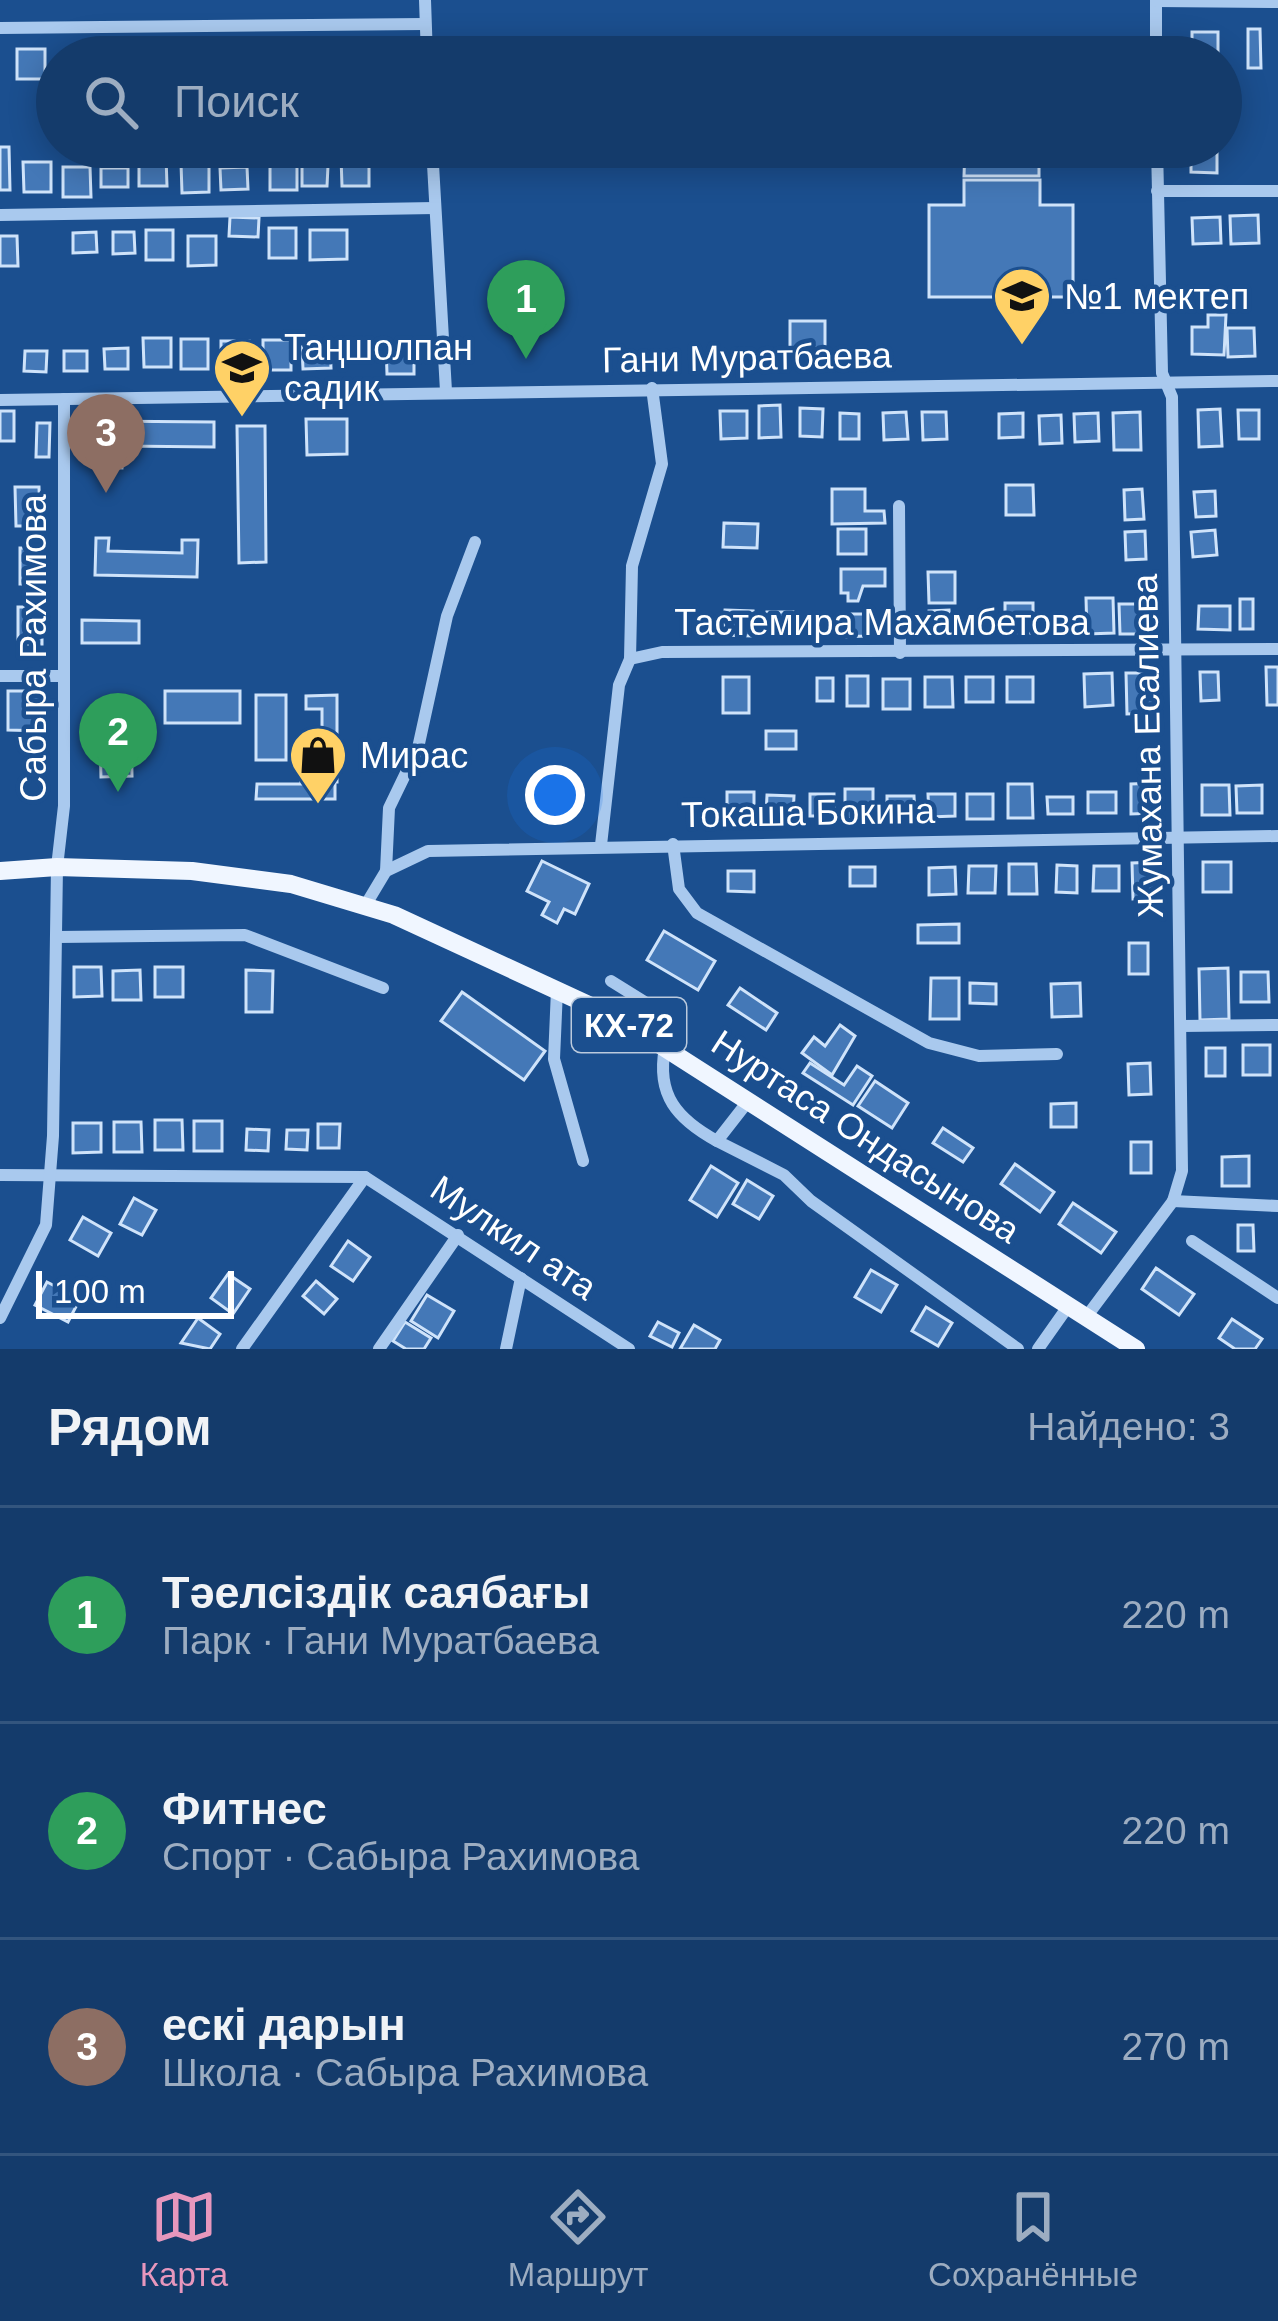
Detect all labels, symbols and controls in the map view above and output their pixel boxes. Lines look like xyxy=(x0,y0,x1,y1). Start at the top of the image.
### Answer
search box xyxy=(36,36,1242,168)
icon: search xyxy=(78,69,144,135)
text: Поиск xyxy=(174,76,299,127)
pin: 1 xyxy=(487,260,565,359)
school or university icon: №1 мектеп xyxy=(991,265,1053,347)
place label: №1 мектеп xyxy=(1064,276,1249,317)
place label: Таңшолпан садик xyxy=(284,327,473,409)
street label: Гани Муратбаева xyxy=(602,334,893,381)
school or university icon: Таңшолпан садик xyxy=(211,337,273,419)
pin: 3 xyxy=(67,394,145,493)
street label: Сабыра Рахимова xyxy=(13,493,54,802)
street label: Жумахана Есалиева xyxy=(1124,573,1171,918)
street label: Тастемира Махамбетова xyxy=(674,602,1091,643)
pin: 2 xyxy=(79,693,157,792)
shop icon: Мирас xyxy=(287,724,349,806)
place label: Мирас xyxy=(360,735,468,776)
your location xyxy=(525,765,585,825)
street label: Токаша Бокина xyxy=(681,790,936,835)
road number: КХ-72 xyxy=(572,998,686,1052)
street label: Нуртаса Ондасынова xyxy=(704,1022,1028,1252)
street label: Мулкил ата xyxy=(423,1167,605,1308)
scale bar xyxy=(36,1265,234,1318)
text: 100 m xyxy=(54,1273,146,1310)
text: Рядом xyxy=(48,1399,212,1456)
text: Найдено: 3 xyxy=(1027,1405,1230,1448)
text: Тәелсіздік саябағы xyxy=(162,1567,590,1618)
text: 1 xyxy=(76,1593,98,1636)
text: 220 m xyxy=(1122,1593,1230,1636)
text: Парк · Гани Муратбаева xyxy=(162,1619,599,1662)
text: Фитнес xyxy=(162,1783,327,1834)
text: 2 xyxy=(76,1809,98,1852)
text: 220 m xyxy=(1122,1809,1230,1852)
text: Спорт · Сабыра Рахимова xyxy=(162,1835,639,1878)
text: ескі дарын xyxy=(162,1999,406,2050)
text: 3 xyxy=(76,2025,98,2068)
text: 270 m xyxy=(1122,2025,1230,2068)
text: Школа · Сабыра Рахимова xyxy=(162,2051,648,2094)
tab: Карта xyxy=(140,2184,228,2294)
tab: Маршрут xyxy=(508,2184,648,2294)
tab: Сохранённые xyxy=(928,2184,1138,2294)

